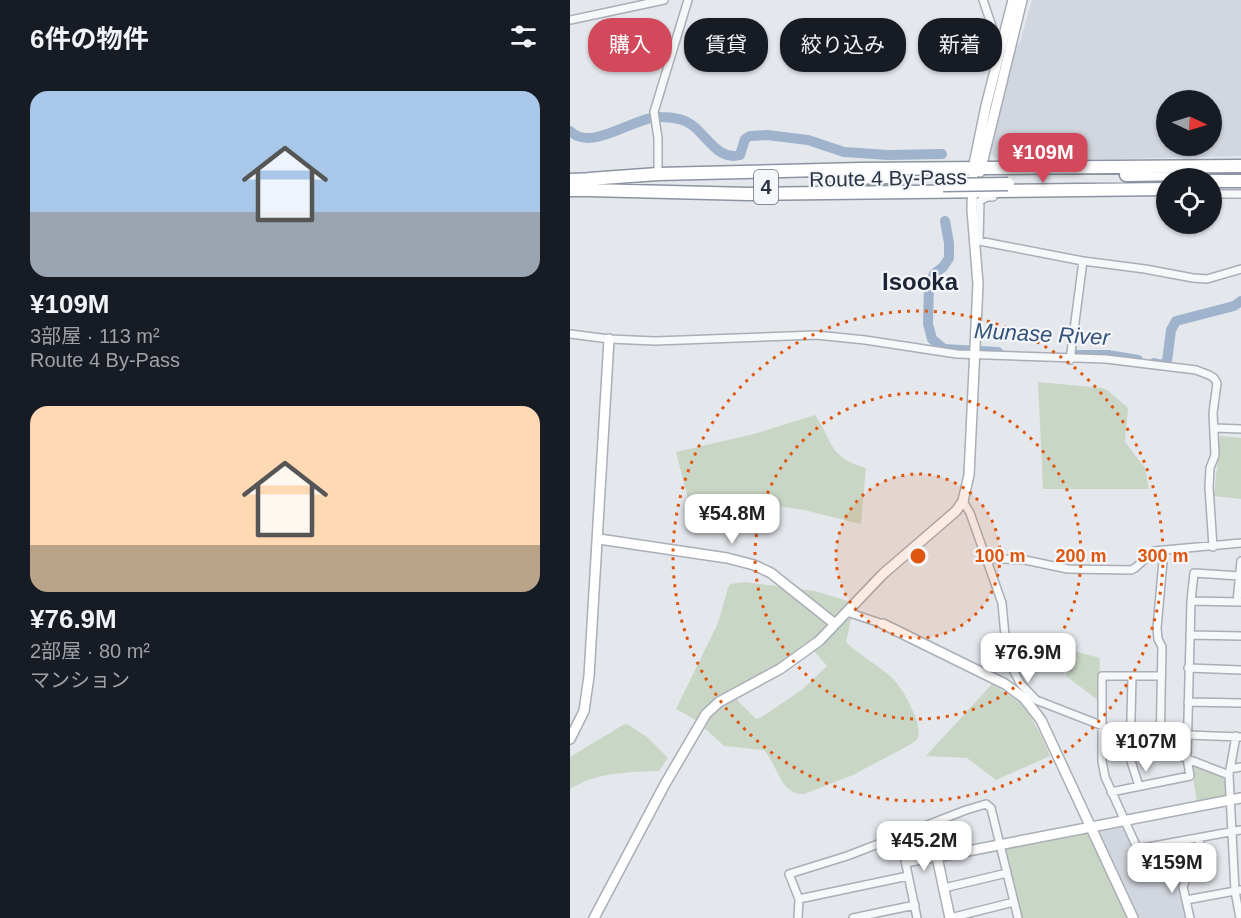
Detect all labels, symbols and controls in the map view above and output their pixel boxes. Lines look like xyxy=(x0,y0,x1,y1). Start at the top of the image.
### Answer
chip: 購入 xyxy=(588,18,672,72)
chip: 賃貸 xyxy=(684,18,768,72)
chip: 絞り込み xyxy=(780,18,906,72)
chip: 新着 xyxy=(918,18,1002,72)
icon: filters xyxy=(507,20,540,53)
text: 6件の物件 xyxy=(30,24,148,54)
north arrow xyxy=(1156,90,1222,156)
map controls xyxy=(1156,90,1222,234)
icon: home xyxy=(231,130,339,238)
pin: ¥109M xyxy=(1001,133,1085,184)
text: ¥109M xyxy=(1012,141,1074,163)
street label: Route 4 By-Pass xyxy=(809,165,967,191)
button: locate xyxy=(1156,168,1222,234)
road number: 4 xyxy=(754,170,778,204)
district label: Isooka xyxy=(882,268,959,295)
text: ¥109M xyxy=(30,289,110,319)
water label: Munase River xyxy=(974,318,1112,350)
text: 3部屋 · 113 m² xyxy=(30,325,160,347)
text: Route 4 By-Pass xyxy=(30,349,180,371)
icon: home xyxy=(231,445,339,553)
pin: ¥54.8M xyxy=(683,494,781,545)
text: ¥54.8M xyxy=(699,502,765,524)
centre of rings xyxy=(908,546,928,566)
text: 100 m xyxy=(974,546,1026,566)
text: 200 m xyxy=(1055,546,1107,566)
text: 300 m xyxy=(1137,546,1189,566)
text: ¥76.9M xyxy=(30,604,117,634)
pin: ¥76.9M xyxy=(979,633,1077,684)
text: 2部屋 · 80 m² xyxy=(30,640,150,662)
text: ¥76.9M xyxy=(995,641,1061,663)
text: マンション xyxy=(30,669,130,691)
pin: ¥107M xyxy=(1104,722,1188,773)
text: ¥107M xyxy=(1115,730,1177,752)
pin: ¥45.2M xyxy=(875,821,973,872)
text: ¥45.2M xyxy=(891,829,957,851)
pin: ¥159M xyxy=(1130,843,1214,894)
text: ¥159M xyxy=(1141,851,1203,873)

